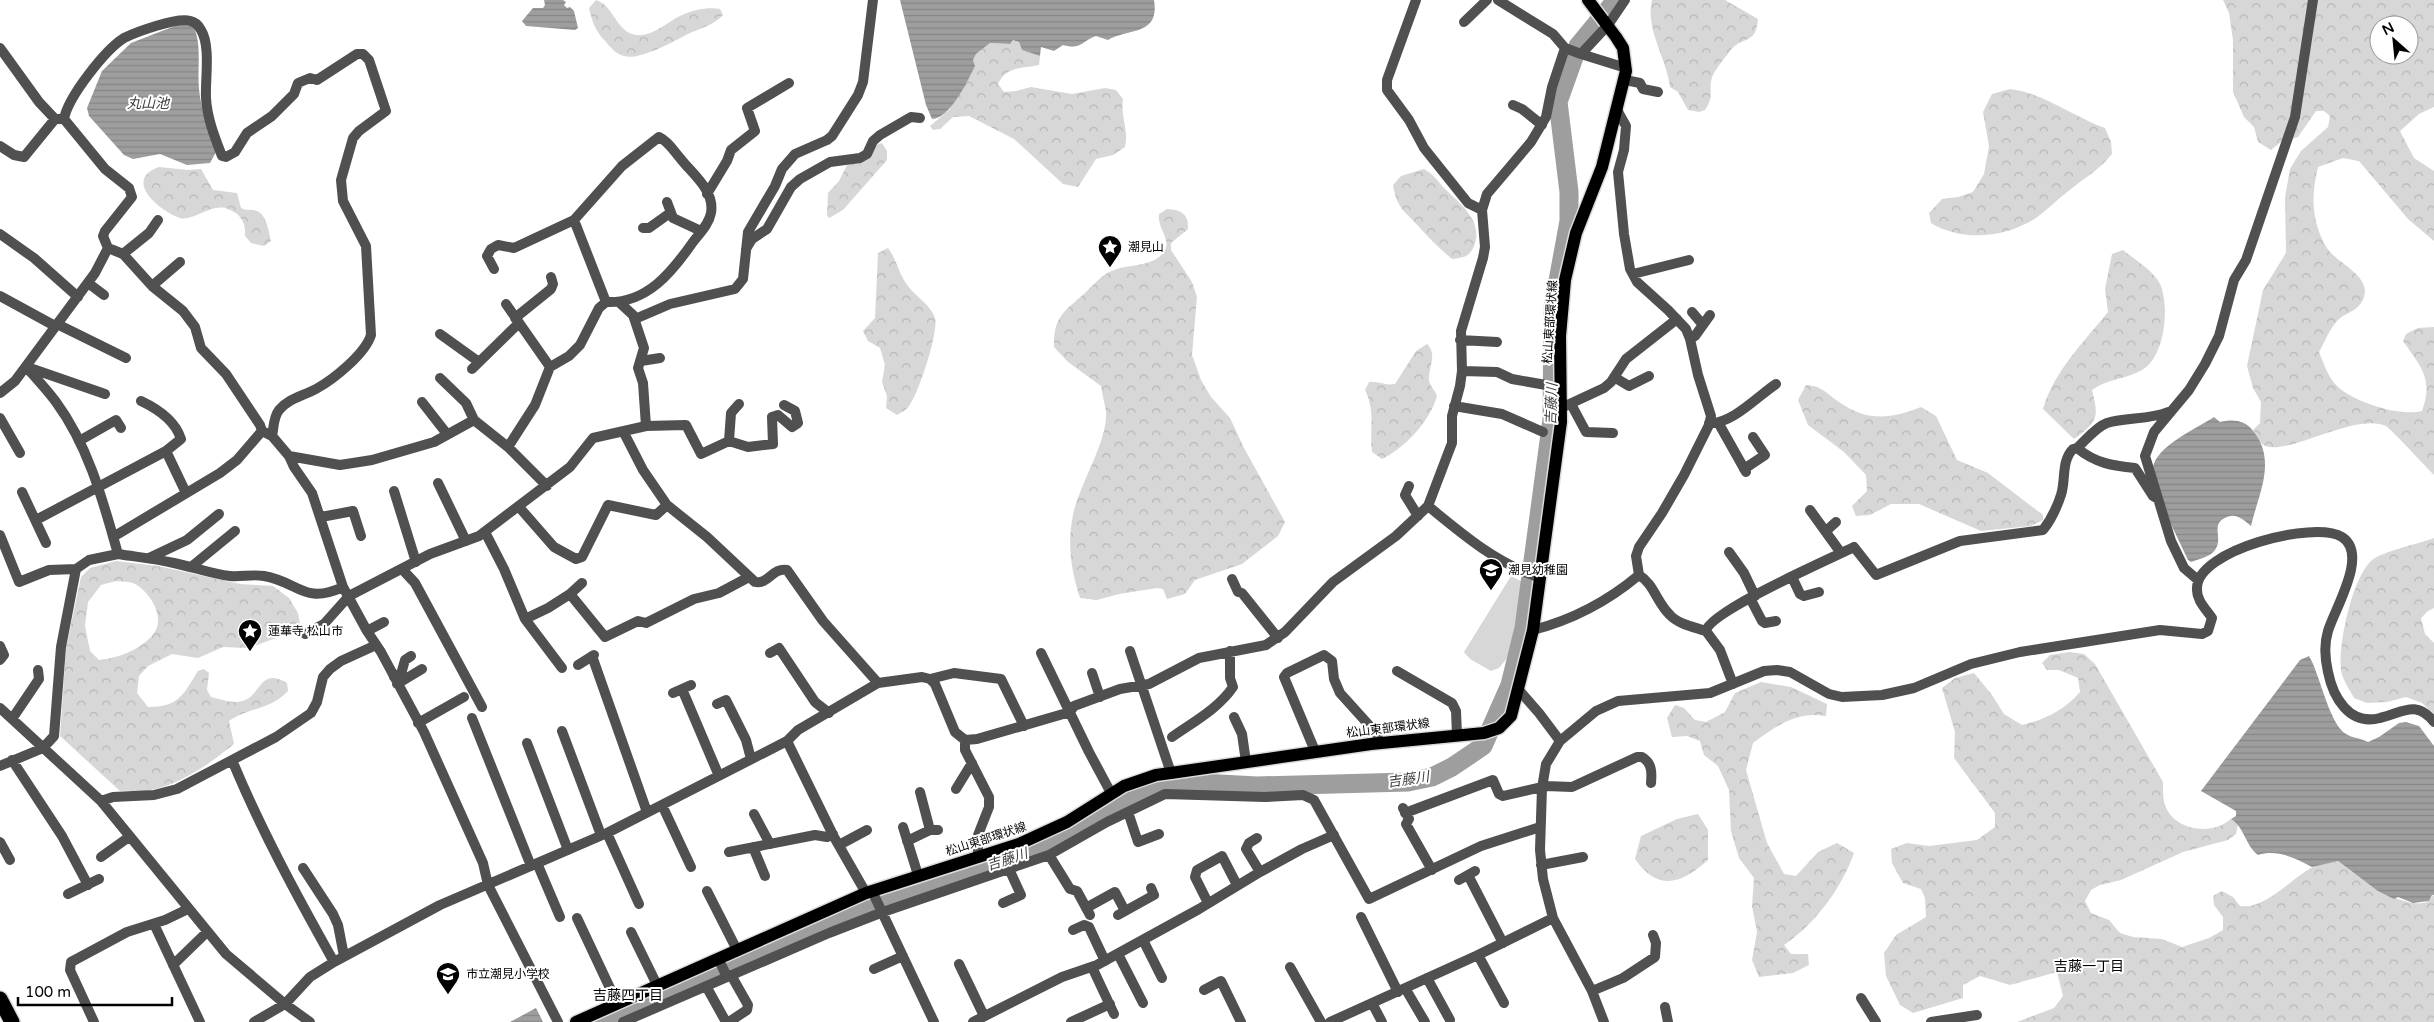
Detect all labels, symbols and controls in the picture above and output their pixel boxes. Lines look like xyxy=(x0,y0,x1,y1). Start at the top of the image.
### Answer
north arrow xyxy=(2369,15,2419,65)
text: N xyxy=(2379,19,2397,39)
water label: 丸山池 xyxy=(127,95,171,112)
place icon: 潮見山 xyxy=(1097,234,1123,268)
place label: 潮見山 xyxy=(1128,240,1164,254)
street label: 松山東部環状線 xyxy=(1540,280,1560,364)
water label: 吉藤川 xyxy=(1542,381,1561,425)
school or university icon: 潮見幼稚園 xyxy=(1478,557,1504,591)
place label: 潮見幼稚園 xyxy=(1508,563,1568,577)
place icon: 蓮華寺 松山市 xyxy=(237,618,263,652)
place label: 蓮華寺 松山市 xyxy=(268,624,343,638)
street label: 松山東部環状線 xyxy=(1345,716,1431,740)
water label: 吉藤川 xyxy=(1386,768,1432,791)
street label: 松山東部環状線 xyxy=(944,819,1028,859)
water label: 吉藤川 xyxy=(985,844,1032,874)
district label: 吉藤一丁目 xyxy=(2054,958,2124,975)
school or university icon: 市立潮見小学校 xyxy=(435,961,461,995)
place label: 市立潮見小学校 xyxy=(466,967,550,981)
scale bar xyxy=(18,974,171,1006)
text: 100 m xyxy=(25,983,71,1001)
district label: 吉藤四丁目 xyxy=(593,987,663,1004)

